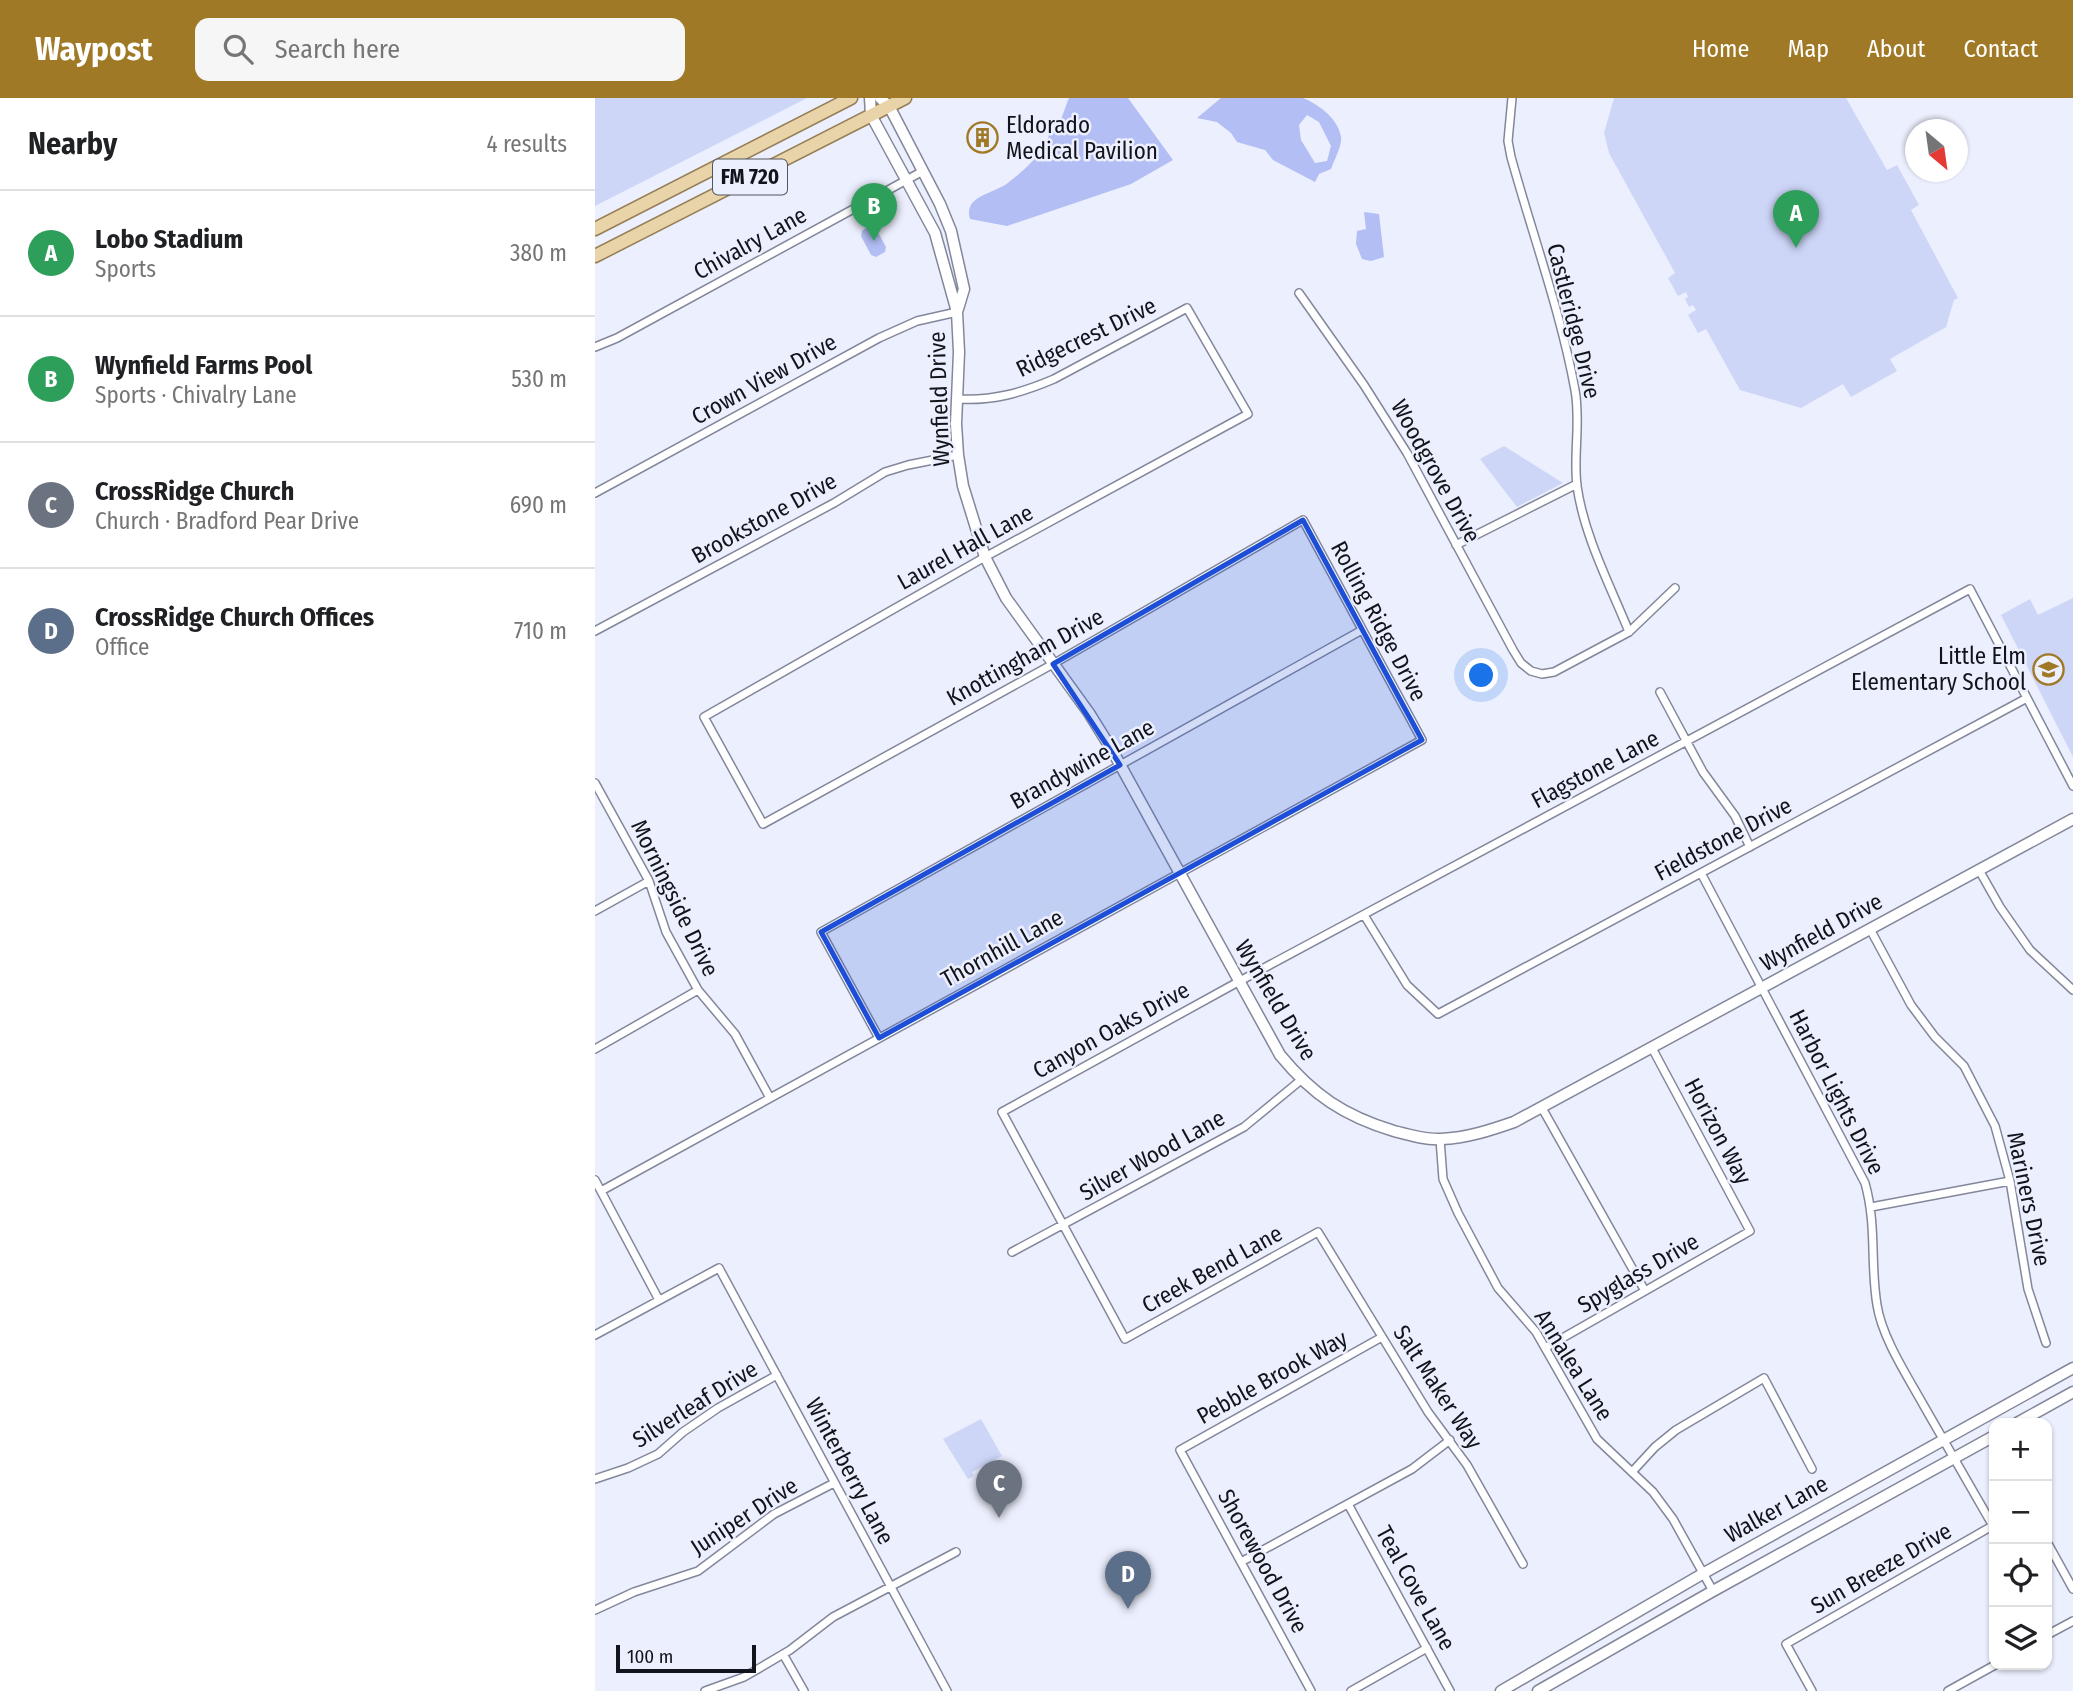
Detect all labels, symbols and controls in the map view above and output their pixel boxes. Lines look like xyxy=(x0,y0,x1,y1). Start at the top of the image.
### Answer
search box xyxy=(195,18,685,81)
text: Waypost xyxy=(35,29,153,69)
icon: search xyxy=(219,30,257,68)
text: Search here xyxy=(275,34,400,65)
text: Home xyxy=(1692,35,1749,63)
text: Map xyxy=(1787,35,1829,63)
text: About xyxy=(1867,35,1925,63)
text: Contact xyxy=(1963,35,2038,63)
place label: Eldorado Medical Pavilion xyxy=(1006,111,1158,165)
north arrow xyxy=(1905,119,1968,182)
building icon: Eldorado Medical Pavilion xyxy=(966,121,1000,155)
text: Nearby xyxy=(28,126,117,162)
text: 4 results xyxy=(486,130,567,158)
road number: FM 720 xyxy=(713,160,787,194)
pin: B xyxy=(851,183,897,241)
pin: A xyxy=(1773,190,1819,248)
street label: Chivalry Lane xyxy=(689,200,811,286)
text: Lobo Stadium xyxy=(95,224,243,255)
text: A xyxy=(45,239,57,267)
text: 380 m xyxy=(510,239,567,267)
street label: Castleridge Drive xyxy=(1541,240,1607,402)
text: Sports xyxy=(95,255,156,283)
street label: Ridgecrest Drive xyxy=(1011,291,1161,383)
street label: Crown View Drive xyxy=(687,328,841,430)
street label: Wynfield Drive xyxy=(923,331,955,467)
text: Wynfield Farms Pool xyxy=(95,350,312,381)
text: B xyxy=(45,365,57,393)
text: 530 m xyxy=(511,365,567,393)
text: Sports · Chivalry Lane xyxy=(95,381,297,409)
street label: Woodgrove Drive xyxy=(1385,395,1487,547)
street label: Brookstone Drive xyxy=(687,467,841,569)
text: CrossRidge Church xyxy=(95,476,294,507)
text: C xyxy=(45,491,57,519)
text: 690 m xyxy=(510,491,567,519)
street label: Laurel Hall Lane xyxy=(892,498,1038,596)
text: Church · Bradford Pear Drive xyxy=(95,507,359,535)
street label: Rolling Ridge Drive xyxy=(1325,536,1433,706)
text: CrossRidge Church Offices xyxy=(95,602,374,633)
street label: Knottingham Drive xyxy=(942,602,1108,712)
text: D xyxy=(44,617,58,645)
text: 710 m xyxy=(514,617,567,645)
text: Office xyxy=(95,633,149,661)
place label: Little Elm Elementary School xyxy=(1851,642,2026,696)
school or university icon: Little Elm Elementary School xyxy=(2032,652,2066,686)
your location xyxy=(1464,658,1498,692)
street label: Brandywine Lane xyxy=(1005,713,1159,815)
street label: Flagstone Lane xyxy=(1527,724,1663,814)
street label: Fieldstone Drive xyxy=(1650,791,1796,887)
street label: Morningside Drive xyxy=(625,815,725,981)
street label: Wynfield Drive xyxy=(1755,887,1887,977)
street label: Thornhill Lane xyxy=(936,903,1068,993)
street label: Wynfield Drive xyxy=(1229,935,1323,1065)
street label: Canyon Oaks Drive xyxy=(1028,975,1194,1085)
street label: Harbor Lights Drive xyxy=(1783,1005,1891,1179)
street label: Horizon Way xyxy=(1678,1073,1758,1189)
street label: Silver Wood Lane xyxy=(1074,1104,1230,1206)
street label: Mariners Drive xyxy=(2001,1129,2057,1269)
street label: Creek Bend Lane xyxy=(1137,1219,1287,1319)
street label: Spyglass Drive xyxy=(1572,1227,1704,1319)
street label: Annalea Lane xyxy=(1529,1304,1619,1426)
street label: Salt Maker Way xyxy=(1388,1320,1489,1455)
street label: Pebble Brook Way xyxy=(1192,1324,1353,1430)
street label: Silverleaf Drive xyxy=(627,1354,763,1454)
street label: Winterberry Lane xyxy=(800,1393,900,1549)
map controls xyxy=(1989,1418,2052,1670)
button: + xyxy=(1989,1418,2052,1481)
pin: C xyxy=(976,1460,1022,1518)
street label: Walker Lane xyxy=(1719,1469,1833,1549)
street label: Juniper Drive xyxy=(685,1471,803,1561)
button: − xyxy=(1989,1481,2052,1544)
street label: Shorewood Drive xyxy=(1212,1484,1314,1638)
street label: Sun Breeze Drive xyxy=(1806,1516,1956,1620)
street label: Teal Cove Lane xyxy=(1370,1521,1462,1655)
button: locate xyxy=(1989,1544,2052,1607)
pin: D xyxy=(1105,1551,1151,1609)
button: layers xyxy=(1989,1607,2052,1670)
scale bar xyxy=(616,1642,756,1674)
text: 100 m xyxy=(627,1645,673,1668)

